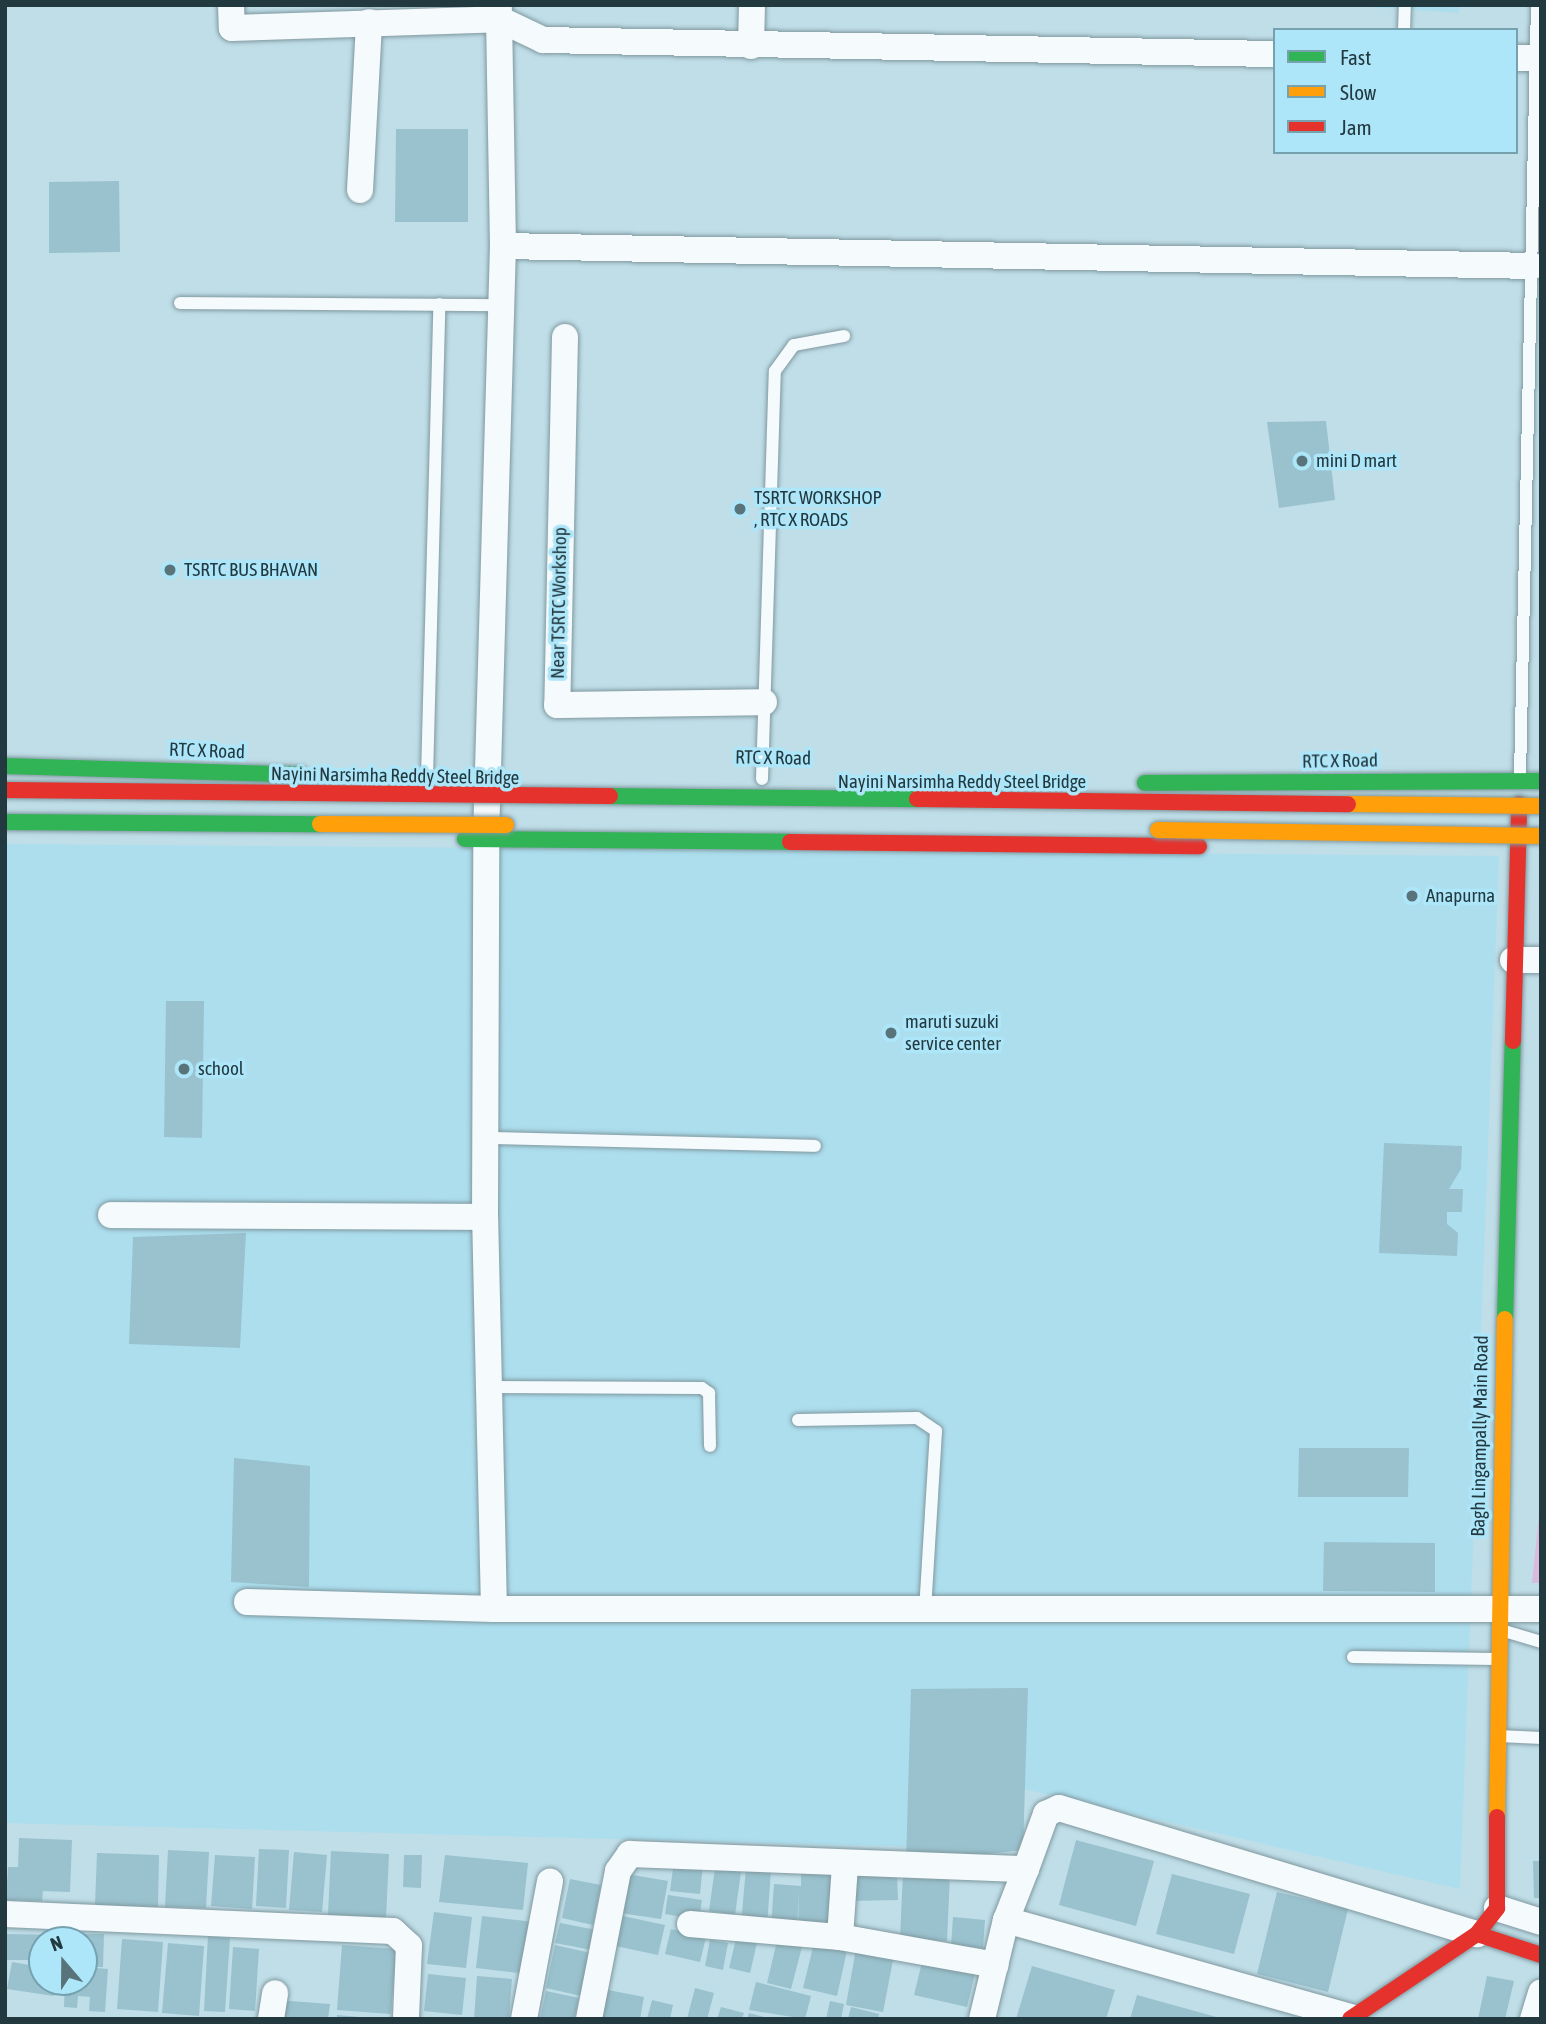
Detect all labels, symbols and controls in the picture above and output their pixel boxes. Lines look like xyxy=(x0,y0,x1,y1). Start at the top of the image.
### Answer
legend xyxy=(1273,28,1518,154)
text: Fast xyxy=(1340,45,1371,69)
text: Slow xyxy=(1340,80,1376,104)
text: Jam xyxy=(1340,115,1372,139)
place label: mini D mart xyxy=(1316,450,1397,472)
marker: mini D mart xyxy=(1294,453,1310,469)
place label: TSRTC WORKSHOP , RTC X ROADS xyxy=(754,487,882,531)
marker: TSRTC WORKSHOP , RTC X ROADS xyxy=(732,501,748,517)
street label: Near TSRTC Workshop xyxy=(546,527,572,679)
place label: TSRTC BUS BHAVAN xyxy=(184,559,318,581)
marker: TSRTC BUS BHAVAN xyxy=(162,562,178,578)
street label: RTC X Road xyxy=(169,738,245,764)
street label: RTC X Road xyxy=(735,746,811,770)
street label: RTC X Road xyxy=(1302,749,1378,773)
street label: Nayini Narsimha Reddy Steel Bridge xyxy=(271,762,519,790)
street label: Nayini Narsimha Reddy Steel Bridge xyxy=(838,771,1086,793)
place label: Anapurna xyxy=(1426,885,1495,907)
marker: Anapurna xyxy=(1404,888,1420,904)
place label: maruti suzuki service center xyxy=(905,1011,1001,1055)
marker: maruti suzuki service center xyxy=(883,1025,899,1041)
place label: school xyxy=(198,1058,244,1080)
marker: school xyxy=(176,1061,192,1077)
street label: Bagh Lingampally Main Road xyxy=(1467,1335,1493,1537)
north arrow xyxy=(28,1926,98,1996)
text: N xyxy=(47,1931,66,1955)

